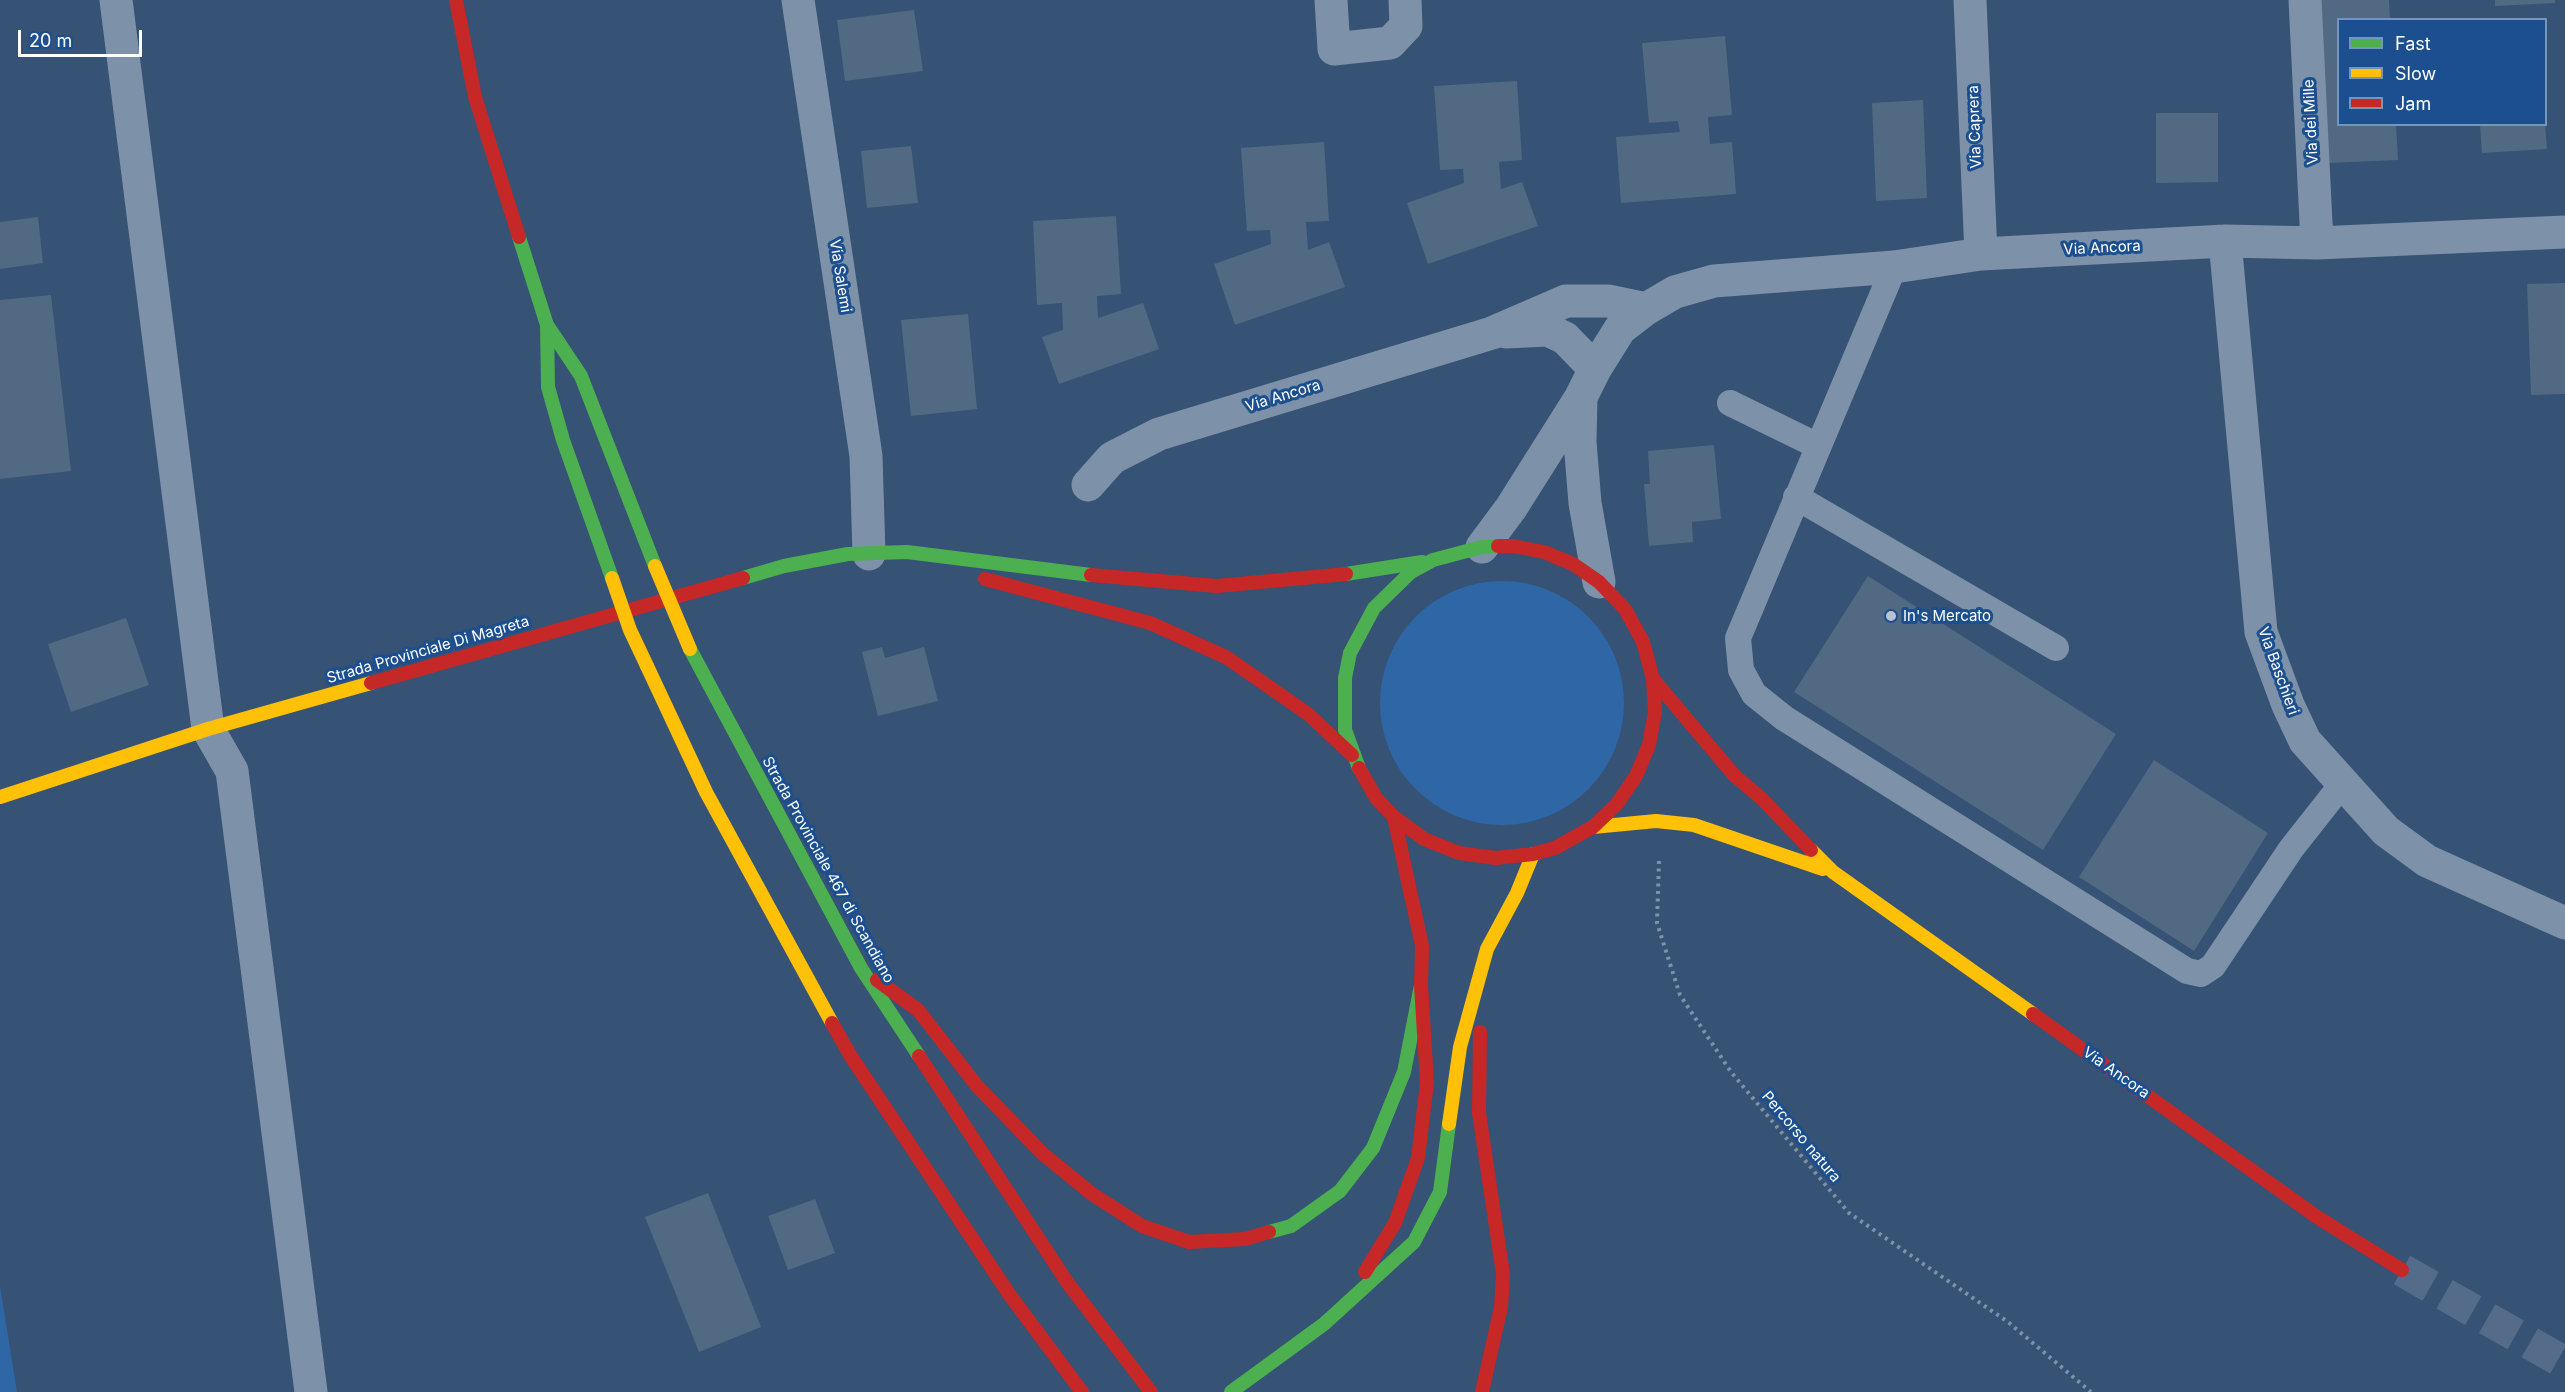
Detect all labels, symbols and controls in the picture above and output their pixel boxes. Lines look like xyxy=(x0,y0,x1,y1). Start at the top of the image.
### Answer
scale bar xyxy=(21,18,146,56)
legend xyxy=(2337,18,2547,126)
text: 20 m xyxy=(29,30,72,51)
text: Fast xyxy=(2395,33,2431,54)
text: Slow xyxy=(2395,63,2436,84)
street label: Via dei Mille xyxy=(2300,79,2322,165)
street label: Via Caprera xyxy=(1965,85,1985,169)
text: Jam xyxy=(2395,93,2431,114)
street label: Via Ancora xyxy=(2063,237,2141,259)
street label: Via Salemi xyxy=(825,238,855,314)
street label: Via Ancora xyxy=(1243,376,1323,416)
place label: In's Mercato xyxy=(1903,607,1991,625)
marker: In's Mercato xyxy=(1884,609,1898,623)
street label: Strada Provinciale Di Magreta xyxy=(325,612,531,688)
street label: Via Baschieri xyxy=(2254,625,2302,717)
street label: Strada Provinciale 467 di Scandiano xyxy=(758,754,898,986)
street label: Via Ancora xyxy=(2079,1043,2153,1103)
street label: Percorso natura xyxy=(1758,1088,1844,1186)

